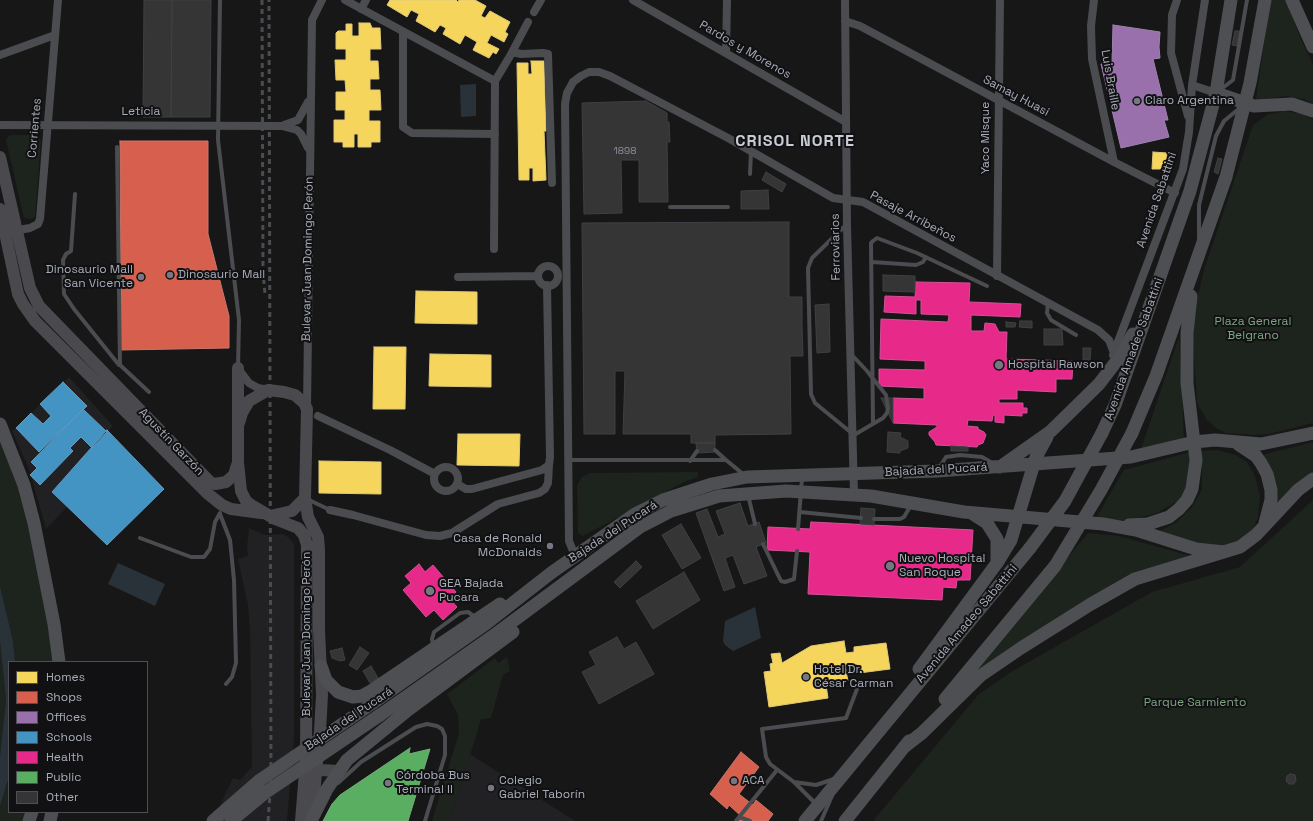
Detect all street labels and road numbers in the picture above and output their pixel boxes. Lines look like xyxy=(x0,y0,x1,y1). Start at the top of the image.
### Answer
street label: Pardos y Morenos xyxy=(697,18,793,82)
street label: Luis Braille xyxy=(1098,49,1122,111)
street label: Samay Huasi xyxy=(980,72,1052,120)
street label: Corrientes xyxy=(25,97,45,159)
street label: Yaco Misque xyxy=(979,102,993,174)
street label: Leticia xyxy=(122,105,160,119)
street label: Avenida Sabattini xyxy=(1134,150,1180,250)
street label: Bulevar Juan Domingo Perón xyxy=(299,177,317,341)
street label: Pasaje Arribeños xyxy=(867,188,959,246)
street label: Ferroviarios xyxy=(828,213,844,281)
street label: Avenida Amadeo Sabattini xyxy=(1102,276,1166,422)
street label: Agustín Garzón xyxy=(135,405,207,479)
street label: Bajada del Pucará xyxy=(884,460,988,480)
street label: Bajada del Pucará xyxy=(566,498,660,566)
street label: Bulevar Juan Domingo Perón xyxy=(300,552,314,716)
street label: Avenida Amadeo Sabattini xyxy=(913,562,1021,686)
street label: Bajada del Pucará xyxy=(302,684,396,754)

